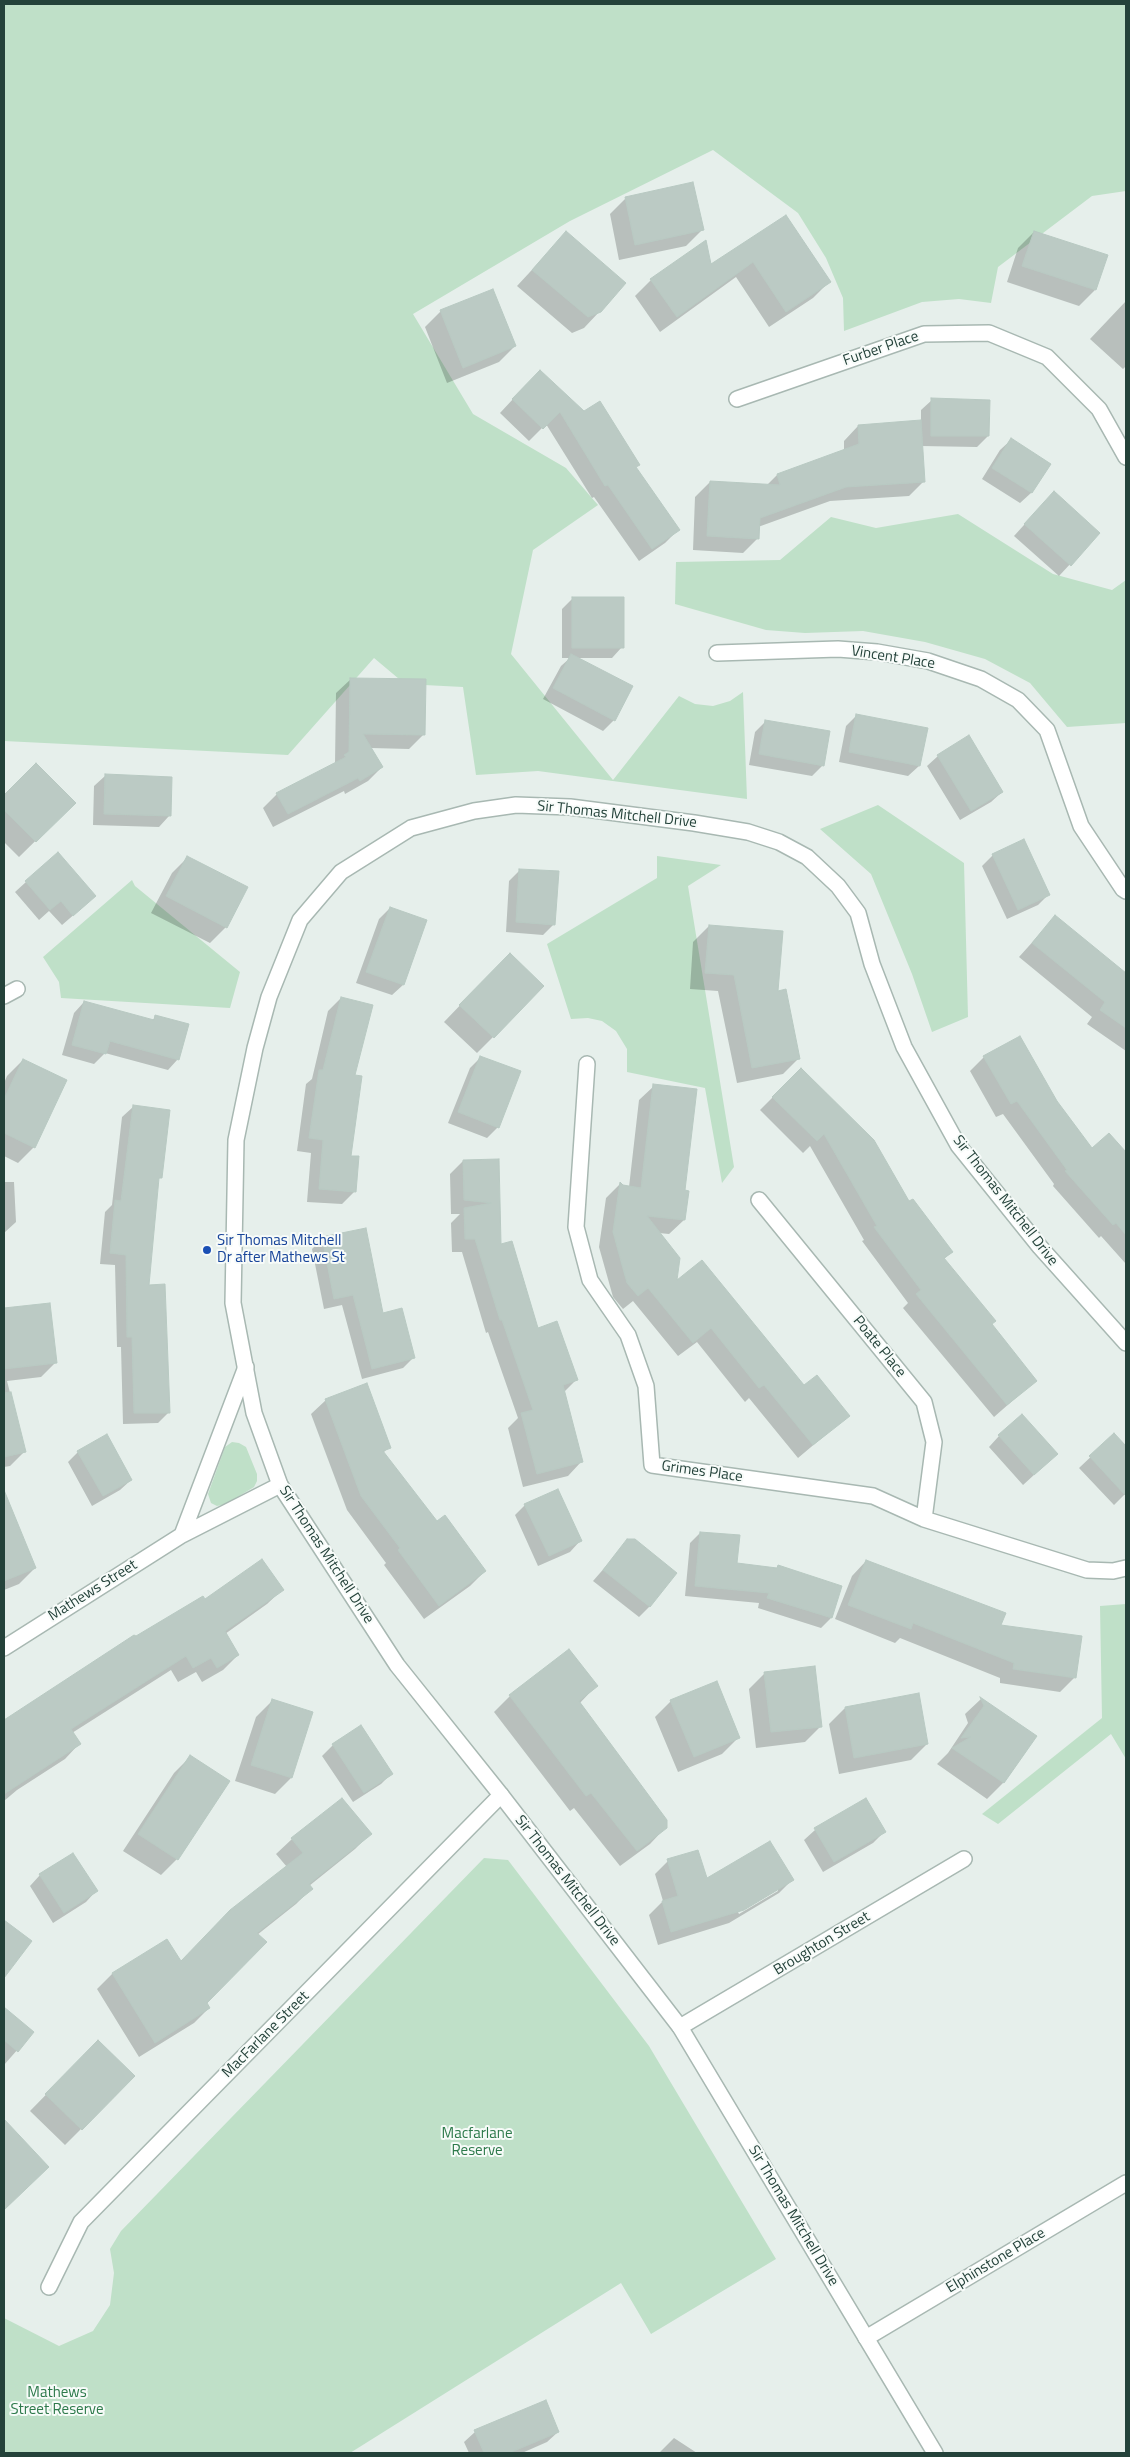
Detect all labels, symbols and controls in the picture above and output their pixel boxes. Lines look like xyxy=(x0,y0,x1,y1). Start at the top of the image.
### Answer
street label: Furber Place xyxy=(841,328,921,370)
street label: Vincent Place xyxy=(850,642,936,674)
street label: Sir Thomas Mitchell Drive xyxy=(536,798,698,832)
street label: Sir Thomas Mitchell Drive xyxy=(949,1132,1061,1270)
place label: Sir Thomas Mitchell Dr after Mathews St xyxy=(217,1232,345,1267)
marker: Sir Thomas Mitchell Dr after Mathews St xyxy=(201,1244,213,1256)
street label: Poate Place xyxy=(849,1312,909,1382)
street label: Grimes Place xyxy=(660,1457,744,1487)
street label: Sir Thomas Mitchell Drive xyxy=(275,1483,377,1627)
street label: Mathews Street xyxy=(45,1557,141,1625)
street label: Sir Thomas Mitchell Drive xyxy=(511,1812,623,1950)
street label: Broughton Street xyxy=(771,1908,873,1980)
street label: MacFarlane Street xyxy=(219,1988,313,2082)
park label: Macfarlane Reserve xyxy=(442,2125,512,2160)
street label: Sir Thomas Mitchell Drive xyxy=(744,2143,842,2289)
street label: Elphinstone Place xyxy=(943,2224,1049,2298)
park label: Mathews Street Reserve xyxy=(10,2384,104,2419)

